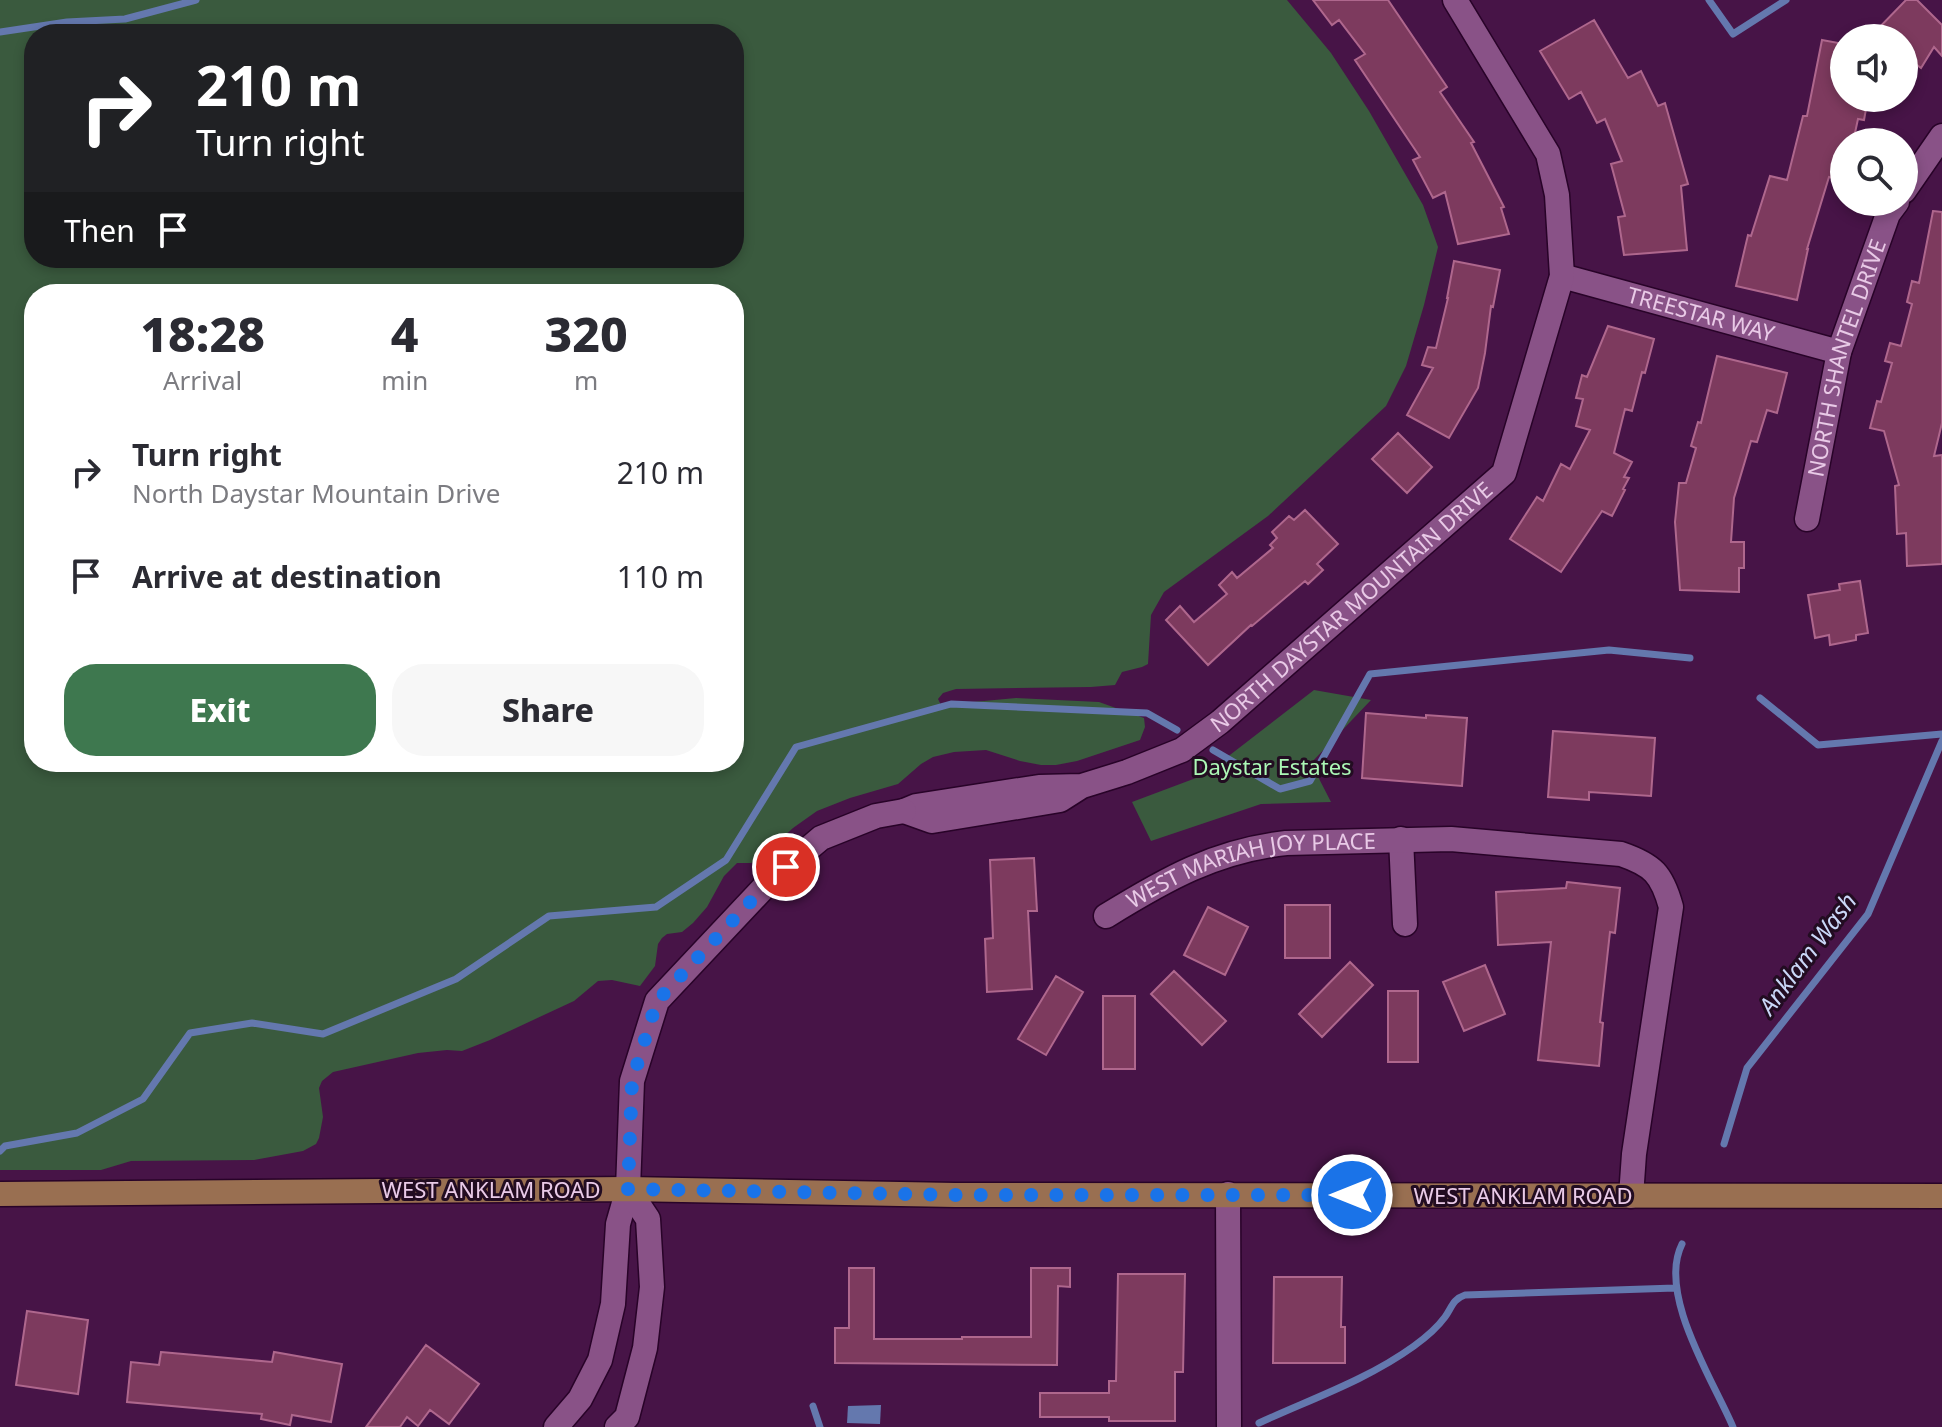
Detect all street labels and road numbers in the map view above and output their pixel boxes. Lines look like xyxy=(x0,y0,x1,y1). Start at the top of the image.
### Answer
street label: NORTH SHANTEL DRIVE xyxy=(1799,235,1892,479)
street label: TREESTAR WAY xyxy=(1624,279,1779,348)
street label: NORTH DAYSTAR MOUNTAIN DRIVE xyxy=(1203,474,1498,738)
street label: WEST MARIAH JOY PLACE xyxy=(1120,825,1376,914)
street label: WEST ANKLAM ROAD xyxy=(382,1174,600,1204)
street label: WEST ANKLAM ROAD xyxy=(1414,1180,1632,1210)

